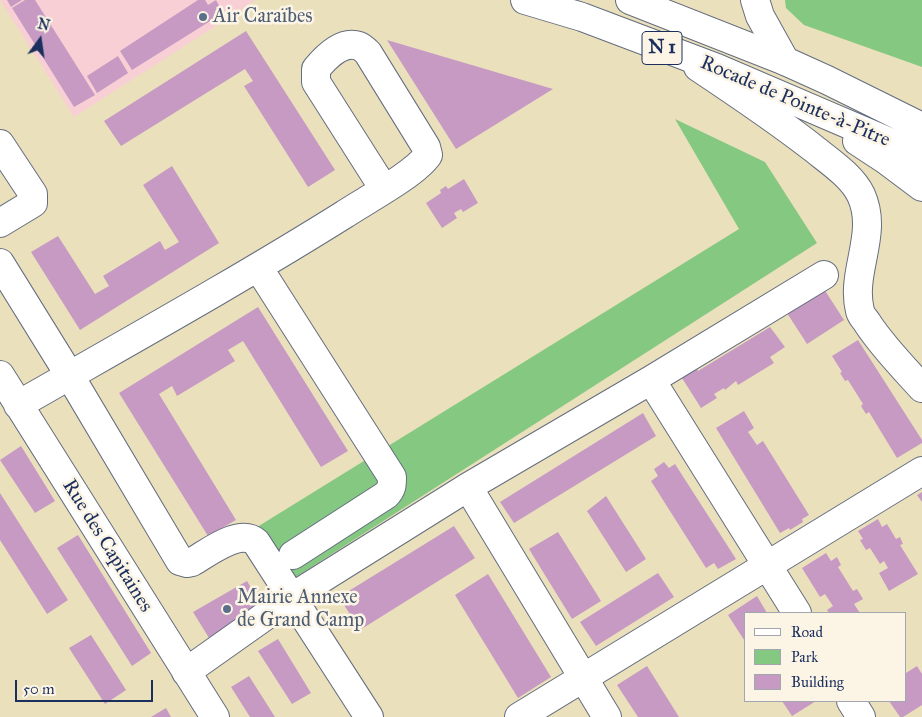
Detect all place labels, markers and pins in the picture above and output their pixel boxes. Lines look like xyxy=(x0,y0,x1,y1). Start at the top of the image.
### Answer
place label: Air Caraïbes xyxy=(213,5,313,29)
marker: Air Caraïbes xyxy=(197,11,209,23)
place label: Mairie Annexe de Grand Camp xyxy=(237,586,364,633)
marker: Mairie Annexe de Grand Camp xyxy=(221,603,233,615)

